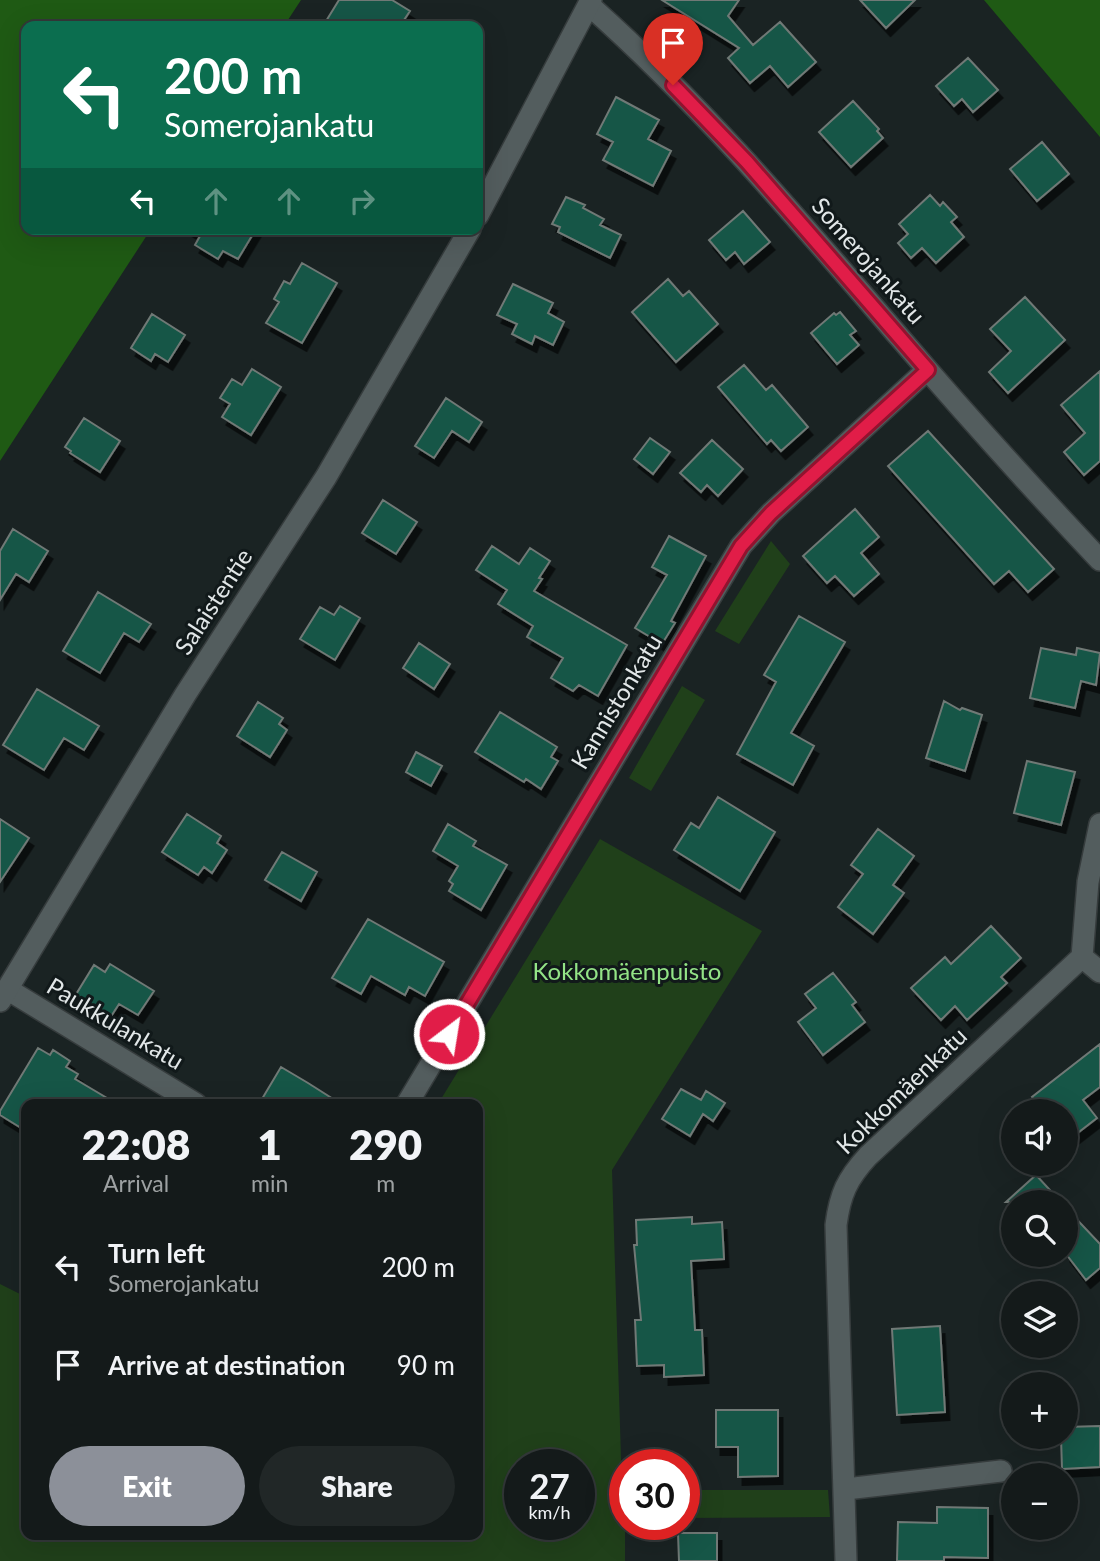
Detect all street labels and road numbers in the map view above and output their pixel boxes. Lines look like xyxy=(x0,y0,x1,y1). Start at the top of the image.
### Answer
street label: Somerojankatu xyxy=(806,191,932,329)
street label: Salaistentie xyxy=(168,543,258,660)
street label: Kannistonkatu xyxy=(564,629,667,774)
street label: Paukkulankatu xyxy=(42,971,189,1075)
street label: Kokkomäenkatu xyxy=(830,1021,972,1159)

